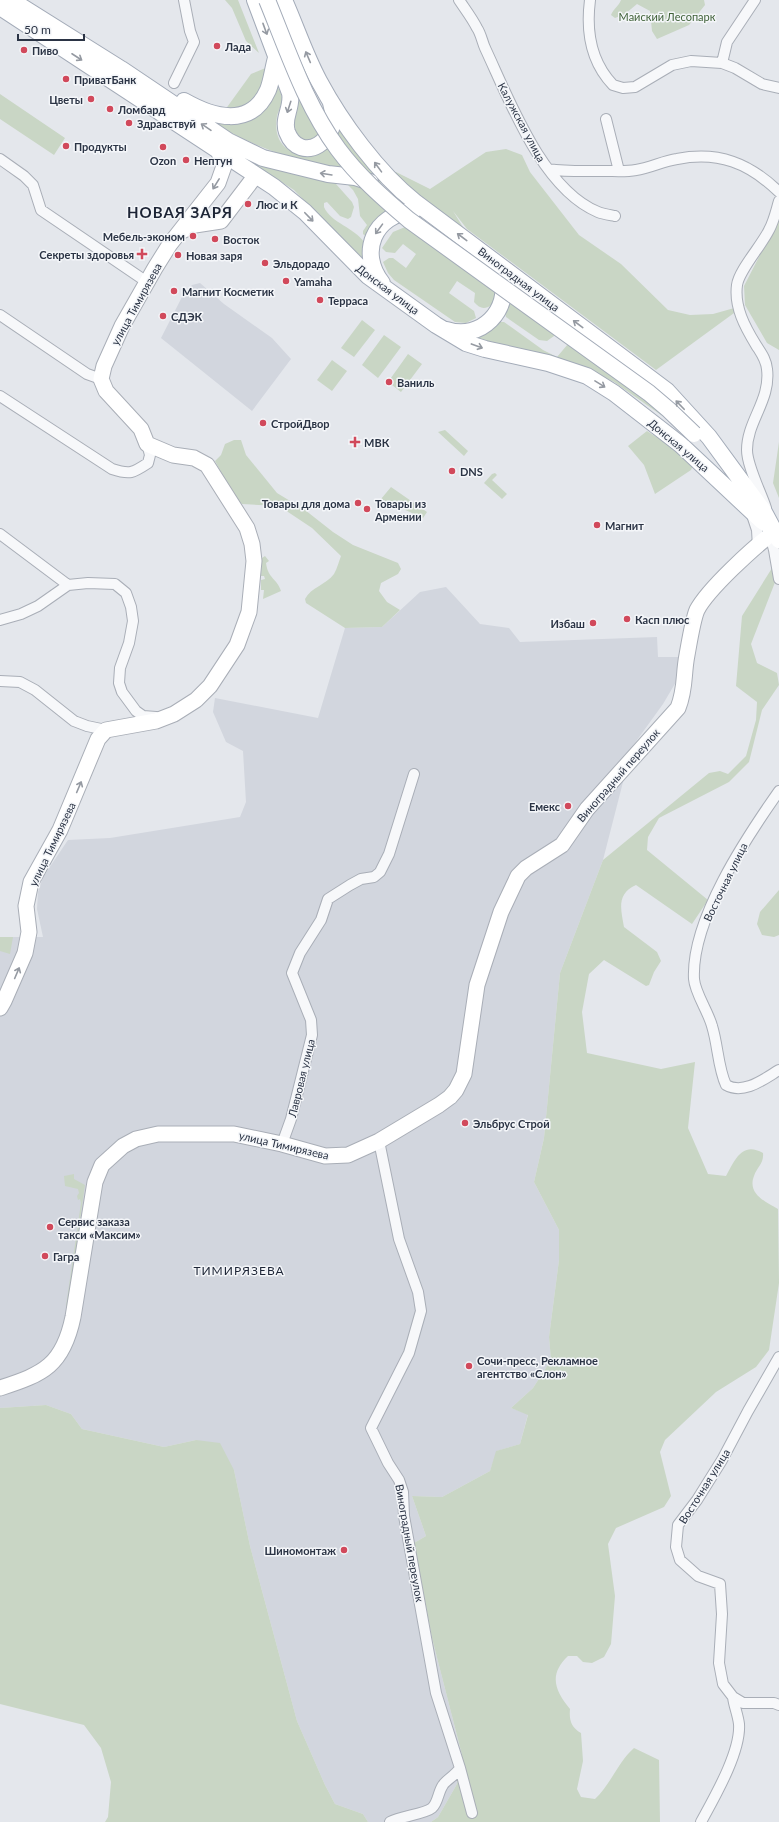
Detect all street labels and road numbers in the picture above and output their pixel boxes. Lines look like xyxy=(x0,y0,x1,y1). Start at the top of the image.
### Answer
street label: Калужская улица xyxy=(496,80,548,164)
street label: Виноградная улица xyxy=(476,244,562,314)
street label: улица Тимирязева xyxy=(108,261,164,347)
street label: Донская улица xyxy=(354,261,422,317)
street label: Донская улица xyxy=(646,416,712,474)
street label: Виноградный переулок xyxy=(574,725,662,824)
street label: улица Тимирязева xyxy=(26,800,78,888)
street label: Восточная улица xyxy=(700,841,750,923)
street label: Лавровая улица xyxy=(285,1037,317,1120)
street label: улица Тимирязева xyxy=(238,1128,330,1162)
street label: Восточная улица xyxy=(676,1446,732,1526)
street label: Виноградный переулок xyxy=(393,1483,427,1603)

